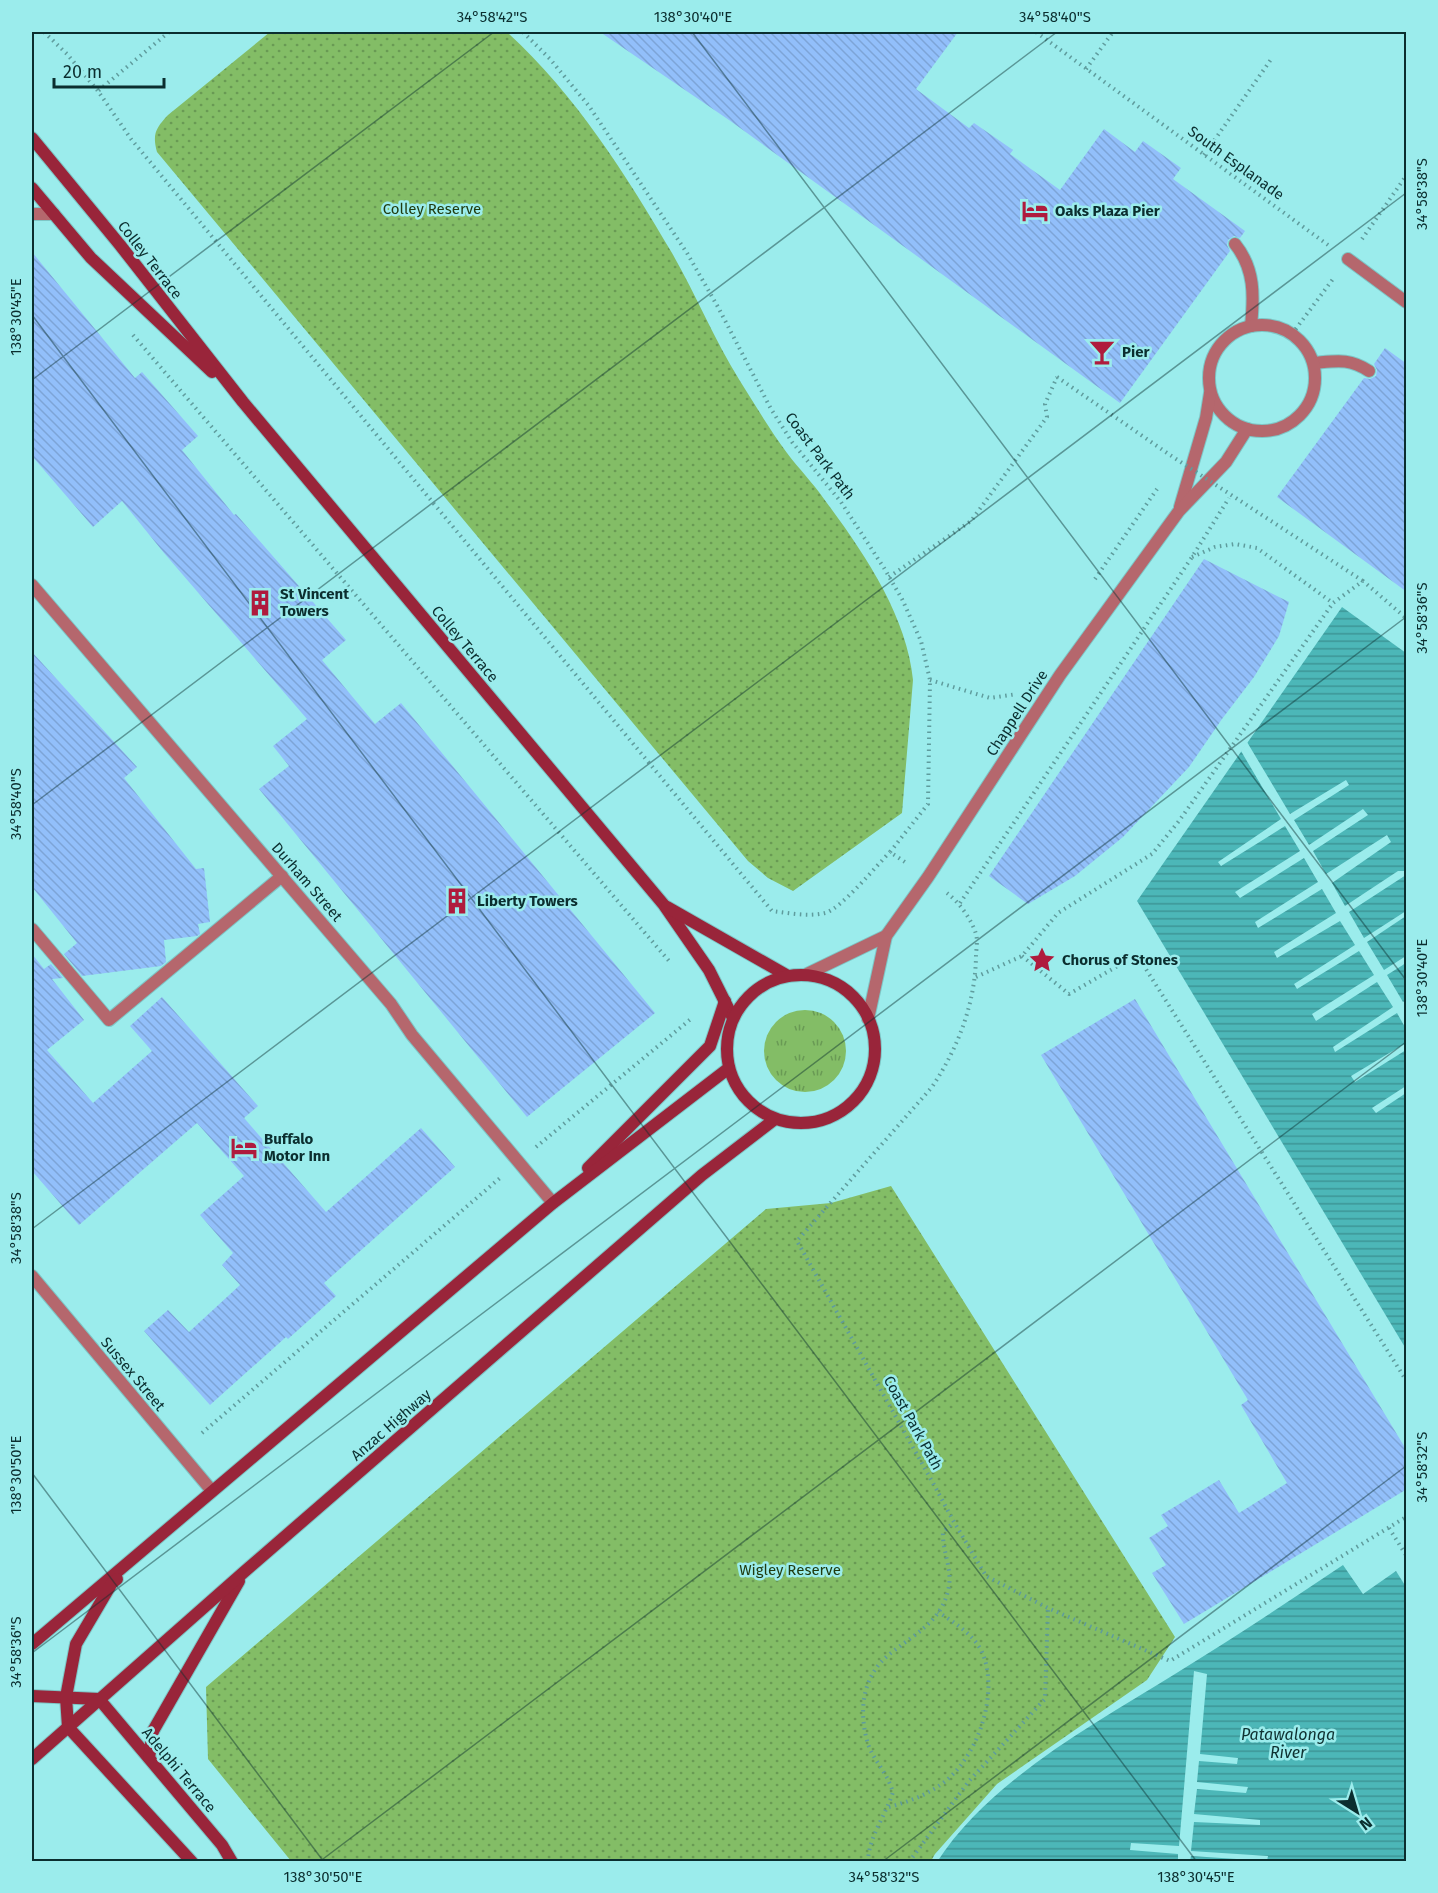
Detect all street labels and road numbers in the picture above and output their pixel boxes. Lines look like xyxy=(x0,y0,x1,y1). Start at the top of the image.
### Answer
street label: South Esplanade xyxy=(1184,122,1288,204)
street label: Colley Terrace xyxy=(114,217,186,303)
street label: Coast Park Path xyxy=(781,409,859,503)
street label: Colley Terrace xyxy=(428,602,502,686)
street label: Chappell Drive xyxy=(982,667,1052,759)
street label: Durham Street xyxy=(268,839,347,926)
street label: Sussex Street xyxy=(97,1333,169,1415)
street label: Coast Park Path xyxy=(880,1373,946,1473)
street label: Anzac Highway xyxy=(347,1385,435,1465)
street label: Adelphi Terrace xyxy=(138,1724,220,1816)

